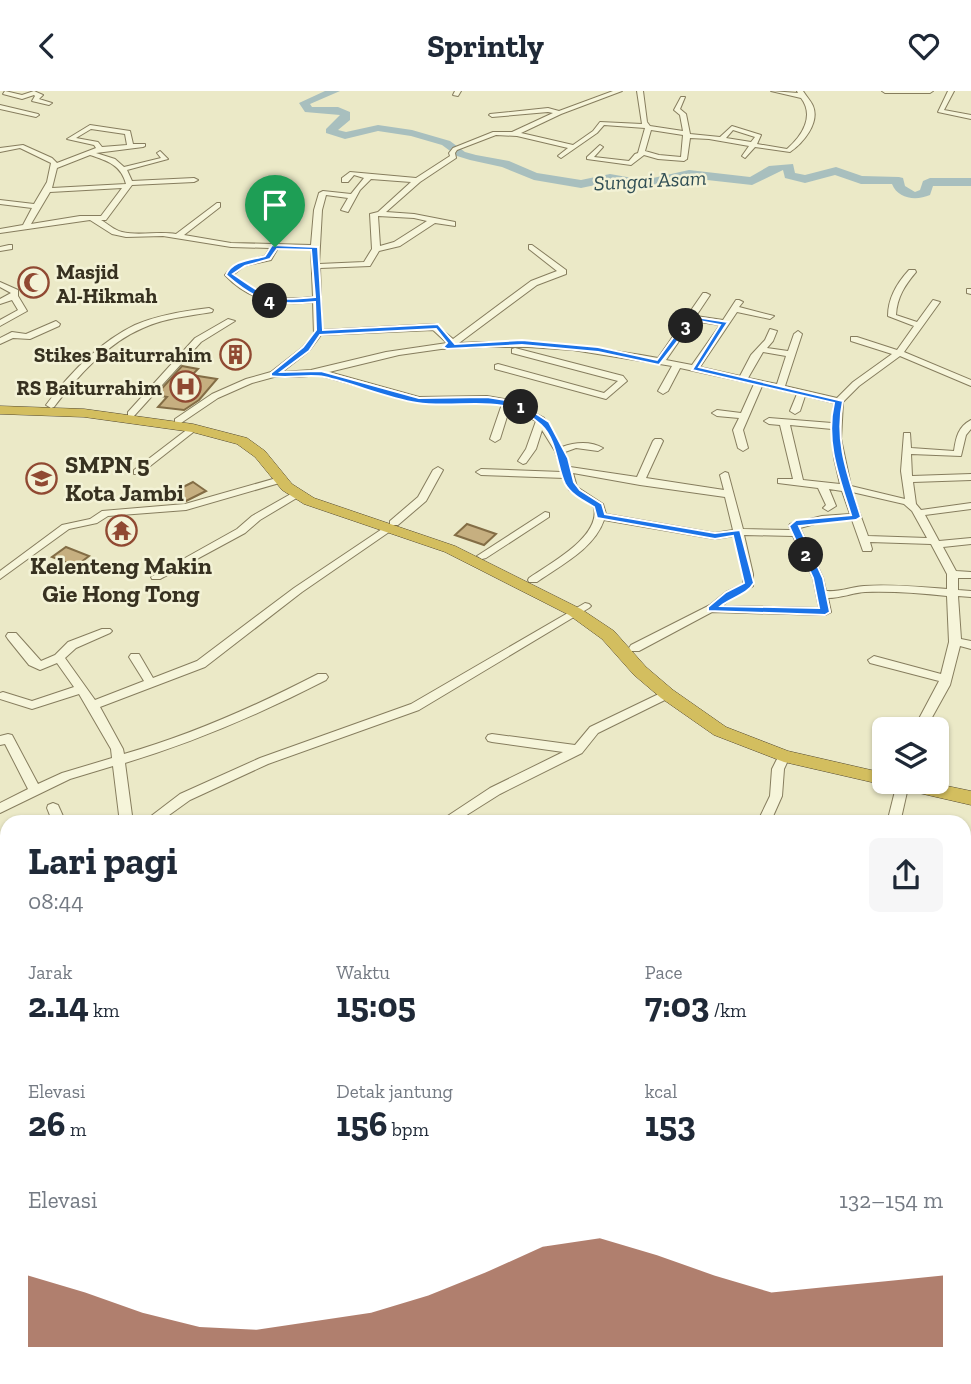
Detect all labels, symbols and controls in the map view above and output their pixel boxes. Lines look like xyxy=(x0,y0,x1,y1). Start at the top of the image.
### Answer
icon: back xyxy=(28,27,66,65)
text: Sprintly xyxy=(427,27,544,65)
icon: heart xyxy=(905,27,943,65)
water label: Sungai Asam xyxy=(593,165,707,195)
pin xyxy=(245,175,305,247)
icon: arrive xyxy=(256,186,294,224)
place label: Masjid Al-Hikmah xyxy=(56,259,157,308)
mosque icon: Masjid Al-Hikmah xyxy=(16,266,50,300)
pin: 4 xyxy=(252,283,288,319)
text: 4 xyxy=(264,289,275,312)
pin: 3 xyxy=(668,309,704,343)
text: 3 xyxy=(680,314,691,337)
building icon: Stikes Baiturrahim xyxy=(218,337,252,371)
place label: Stikes Baiturrahim xyxy=(34,342,213,367)
hospital icon: RS Baiturrahim xyxy=(168,370,202,404)
place label: RS Baiturrahim xyxy=(16,375,163,400)
pin: 1 xyxy=(504,389,538,425)
text: 1 xyxy=(517,395,524,418)
place label: SMPN 5 Kota Jambi xyxy=(65,450,184,507)
school or university icon: SMPN 5 Kota Jambi xyxy=(25,461,59,495)
temple icon: Kelenteng Makin Gie Hong Tong xyxy=(104,514,138,548)
pin: 2 xyxy=(788,538,824,573)
text: 2 xyxy=(800,543,811,566)
place label: Kelenteng Makin Gie Hong Tong xyxy=(30,551,212,608)
map controls xyxy=(872,717,949,794)
button: layers xyxy=(872,717,949,794)
text: Lari pagi xyxy=(28,838,178,884)
button: share xyxy=(869,838,943,912)
text: 08:44 xyxy=(28,887,84,915)
text: Jarak xyxy=(28,961,72,984)
text: Waktu xyxy=(336,961,390,984)
text: Pace xyxy=(645,961,682,984)
text: 2.14 xyxy=(28,984,89,1026)
text: 15:05 xyxy=(336,984,416,1026)
text: 7:03 xyxy=(645,984,709,1026)
text: km xyxy=(89,999,119,1022)
text: /km xyxy=(709,999,747,1022)
text: Elevasi xyxy=(28,1080,85,1103)
text: Detak jantung xyxy=(336,1080,453,1103)
text: kcal xyxy=(645,1080,677,1103)
text: 26 xyxy=(28,1103,66,1145)
text: 156 xyxy=(336,1103,388,1145)
text: 153 xyxy=(645,1103,696,1145)
text: m xyxy=(66,1118,86,1141)
text: bpm xyxy=(388,1118,429,1141)
text: Elevasi xyxy=(28,1186,97,1214)
text: 132–154 m xyxy=(839,1186,943,1214)

